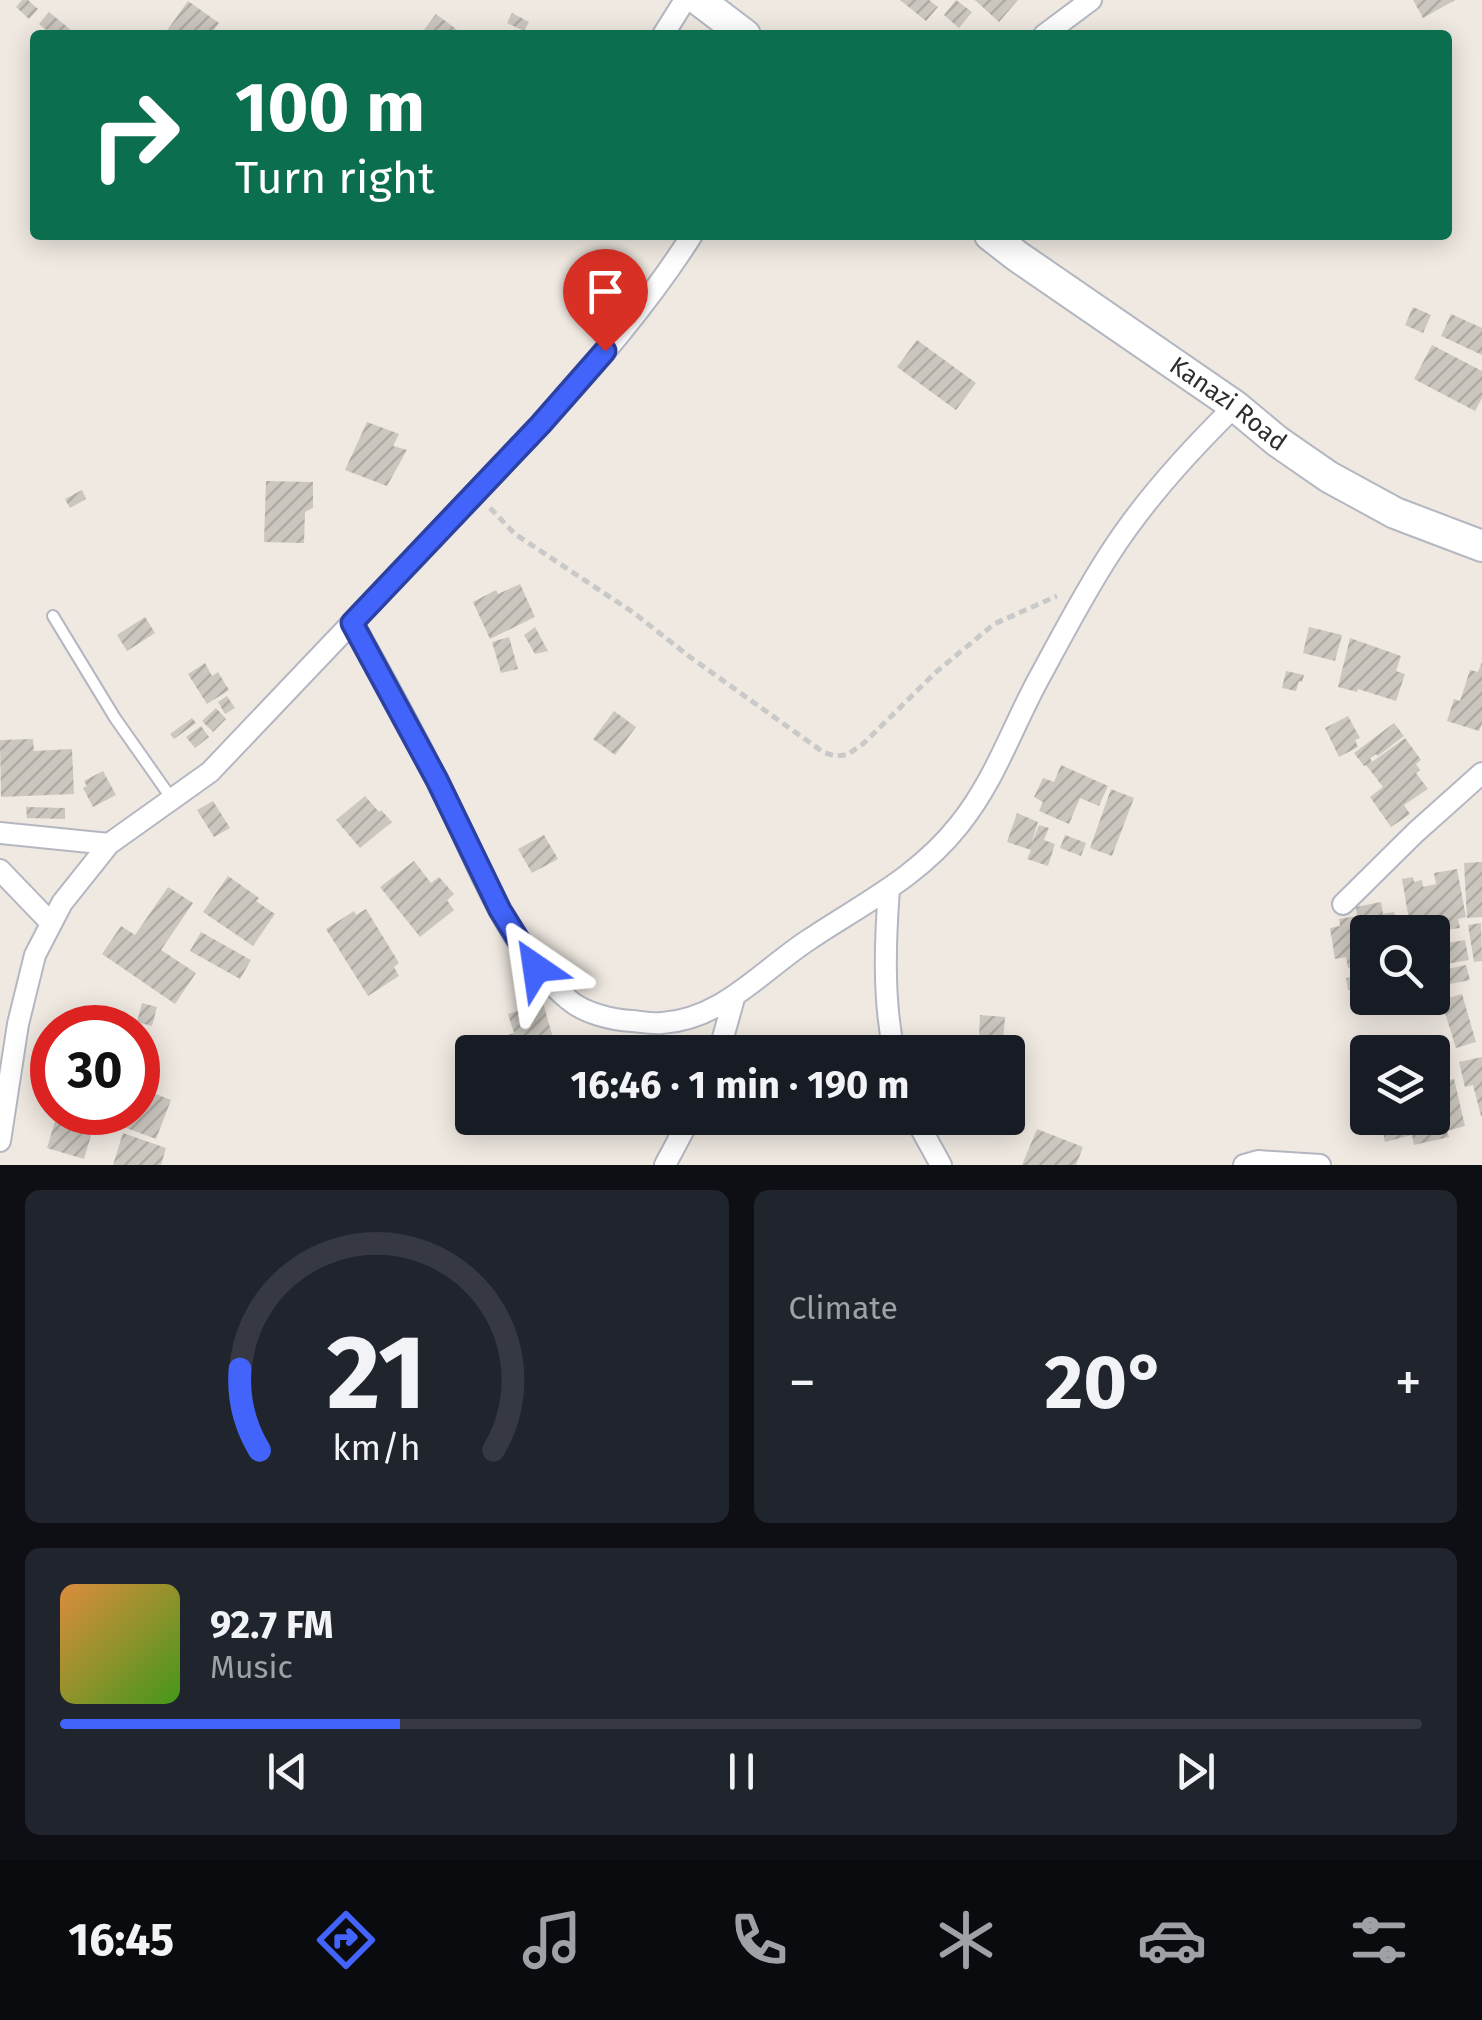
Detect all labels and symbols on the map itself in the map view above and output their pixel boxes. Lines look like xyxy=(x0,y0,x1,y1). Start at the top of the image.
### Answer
pin xyxy=(563,249,648,352)
street label: Kanazi Road xyxy=(1164,350,1292,458)
position arrow xyxy=(484,916,588,1020)
speed limit sign: 30 xyxy=(30,1005,160,1135)

